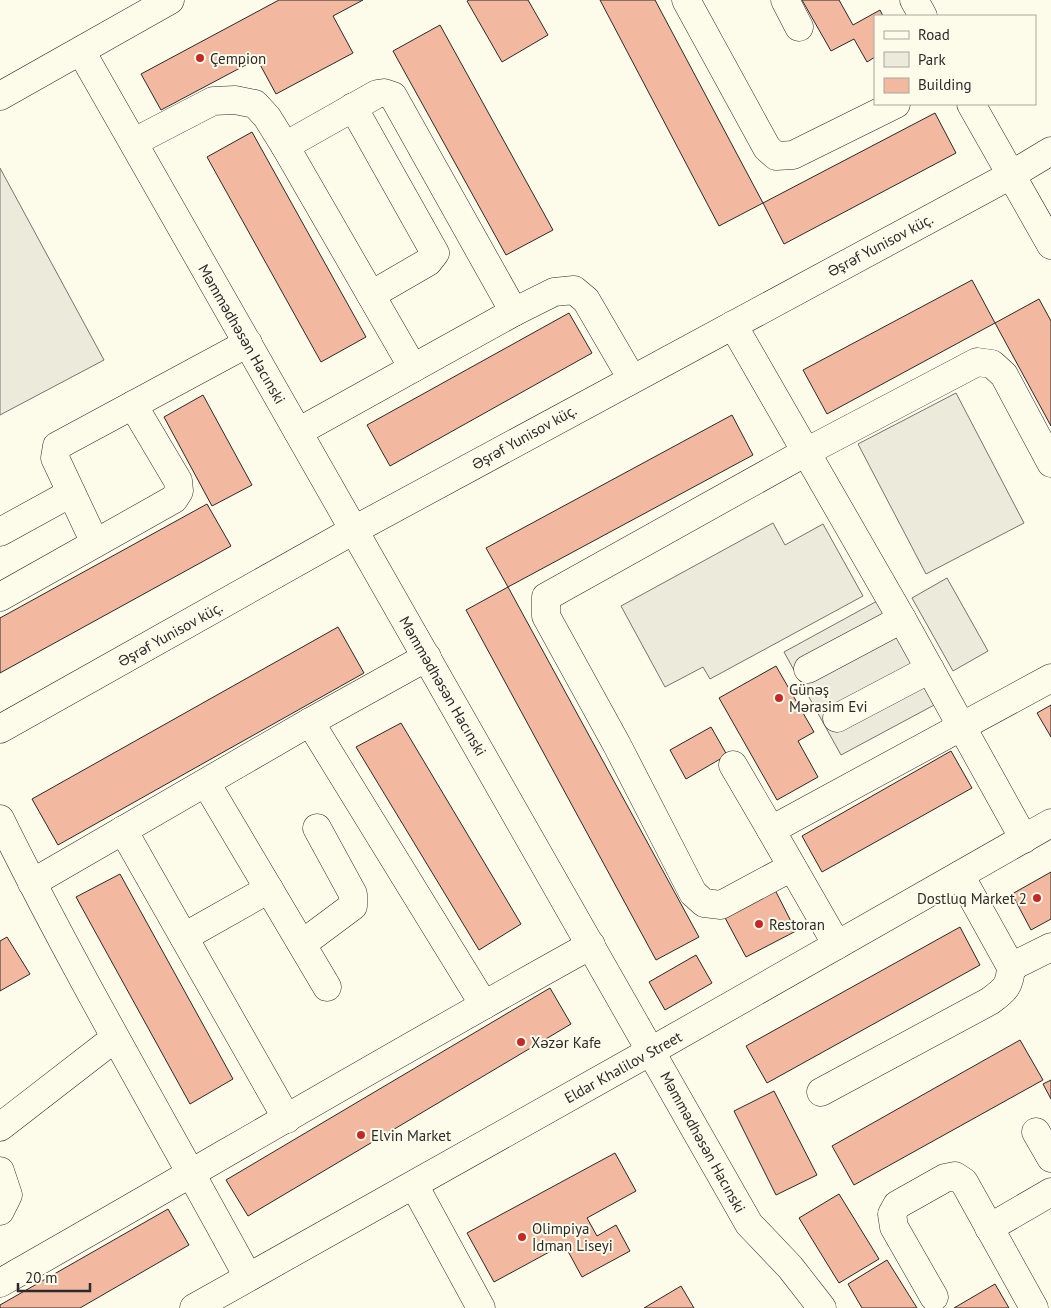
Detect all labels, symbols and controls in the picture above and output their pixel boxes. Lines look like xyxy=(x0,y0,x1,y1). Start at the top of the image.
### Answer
legend xyxy=(874,15,1036,105)
text: Road xyxy=(918,25,950,44)
place label: Çempion xyxy=(210,49,266,68)
text: Park xyxy=(918,50,946,69)
marker: Çempion xyxy=(194,52,206,64)
text: Building xyxy=(918,75,972,94)
street label: Əşrəf Yunisov küç. xyxy=(824,209,936,281)
street label: Məmmədhəsən Hacınski xyxy=(194,261,290,407)
street label: Əşrəf Yunisov küç. xyxy=(468,400,580,474)
street label: Əşrəf Yunisov küç. xyxy=(114,597,226,671)
street label: Məmmədhəsən Hacınski xyxy=(395,613,491,759)
place label: Günəş Mərasim Evi xyxy=(789,680,868,716)
marker: Günəş Mərasim Evi xyxy=(773,692,785,704)
place label: Dostluq Market 2 xyxy=(917,889,1027,908)
marker: Dostluq Market 2 xyxy=(1031,892,1043,904)
place label: Restoran xyxy=(769,915,825,934)
marker: Restoran xyxy=(753,918,765,930)
street label: Eldar Khalilov Street xyxy=(561,1027,685,1107)
place label: Xəzər Kafe xyxy=(531,1033,601,1052)
marker: Xəzər Kafe xyxy=(515,1036,527,1048)
street label: Məmmədhəsən Hacınski xyxy=(656,1068,750,1216)
place label: Elvin Market xyxy=(371,1126,451,1145)
marker: Elvin Market xyxy=(355,1129,367,1141)
place label: Olimpiya İdman Liseyi xyxy=(532,1219,613,1255)
marker: Olimpiya İdman Liseyi xyxy=(516,1231,528,1243)
scale bar xyxy=(18,1260,90,1292)
text: 20 m xyxy=(25,1268,58,1287)

